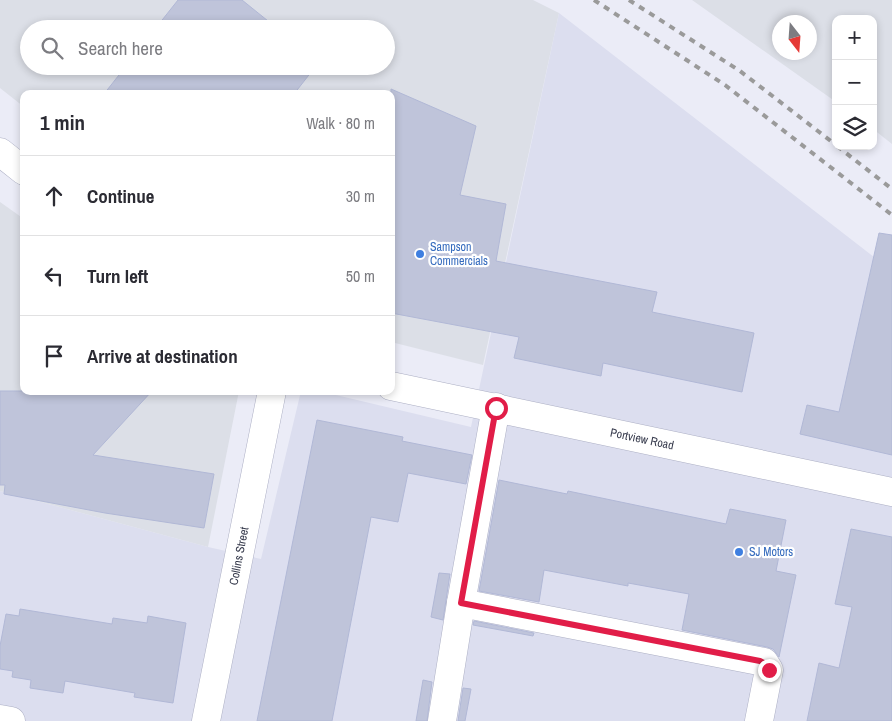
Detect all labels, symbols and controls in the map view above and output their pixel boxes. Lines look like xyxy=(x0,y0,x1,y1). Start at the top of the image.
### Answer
north arrow xyxy=(772,15,817,60)
map controls xyxy=(832,15,877,150)
button: + xyxy=(832,15,877,60)
search box xyxy=(20,20,395,75)
icon: search xyxy=(38,34,66,62)
text: Search here xyxy=(78,35,163,61)
button: − xyxy=(832,60,877,105)
button: layers xyxy=(832,105,877,150)
text: 1 min xyxy=(40,108,85,137)
text: Walk · 80 m xyxy=(306,112,375,134)
icon: ahead xyxy=(40,182,68,210)
text: Continue xyxy=(87,183,155,209)
text: 30 m xyxy=(346,185,375,207)
place label: Sampson Commercials xyxy=(430,239,488,269)
marker: Sampson Commercials xyxy=(414,248,426,260)
icon: left xyxy=(40,262,68,290)
text: Turn left xyxy=(87,263,148,289)
text: 50 m xyxy=(346,265,375,287)
icon: arrive xyxy=(40,342,68,370)
text: Arrive at destination xyxy=(87,343,238,369)
route start xyxy=(485,397,508,420)
street label: Portview Road xyxy=(609,424,675,454)
street label: Collins Street xyxy=(226,525,253,587)
place label: SJ Motors xyxy=(749,544,793,560)
marker: SJ Motors xyxy=(733,546,745,558)
route end xyxy=(758,659,781,682)

